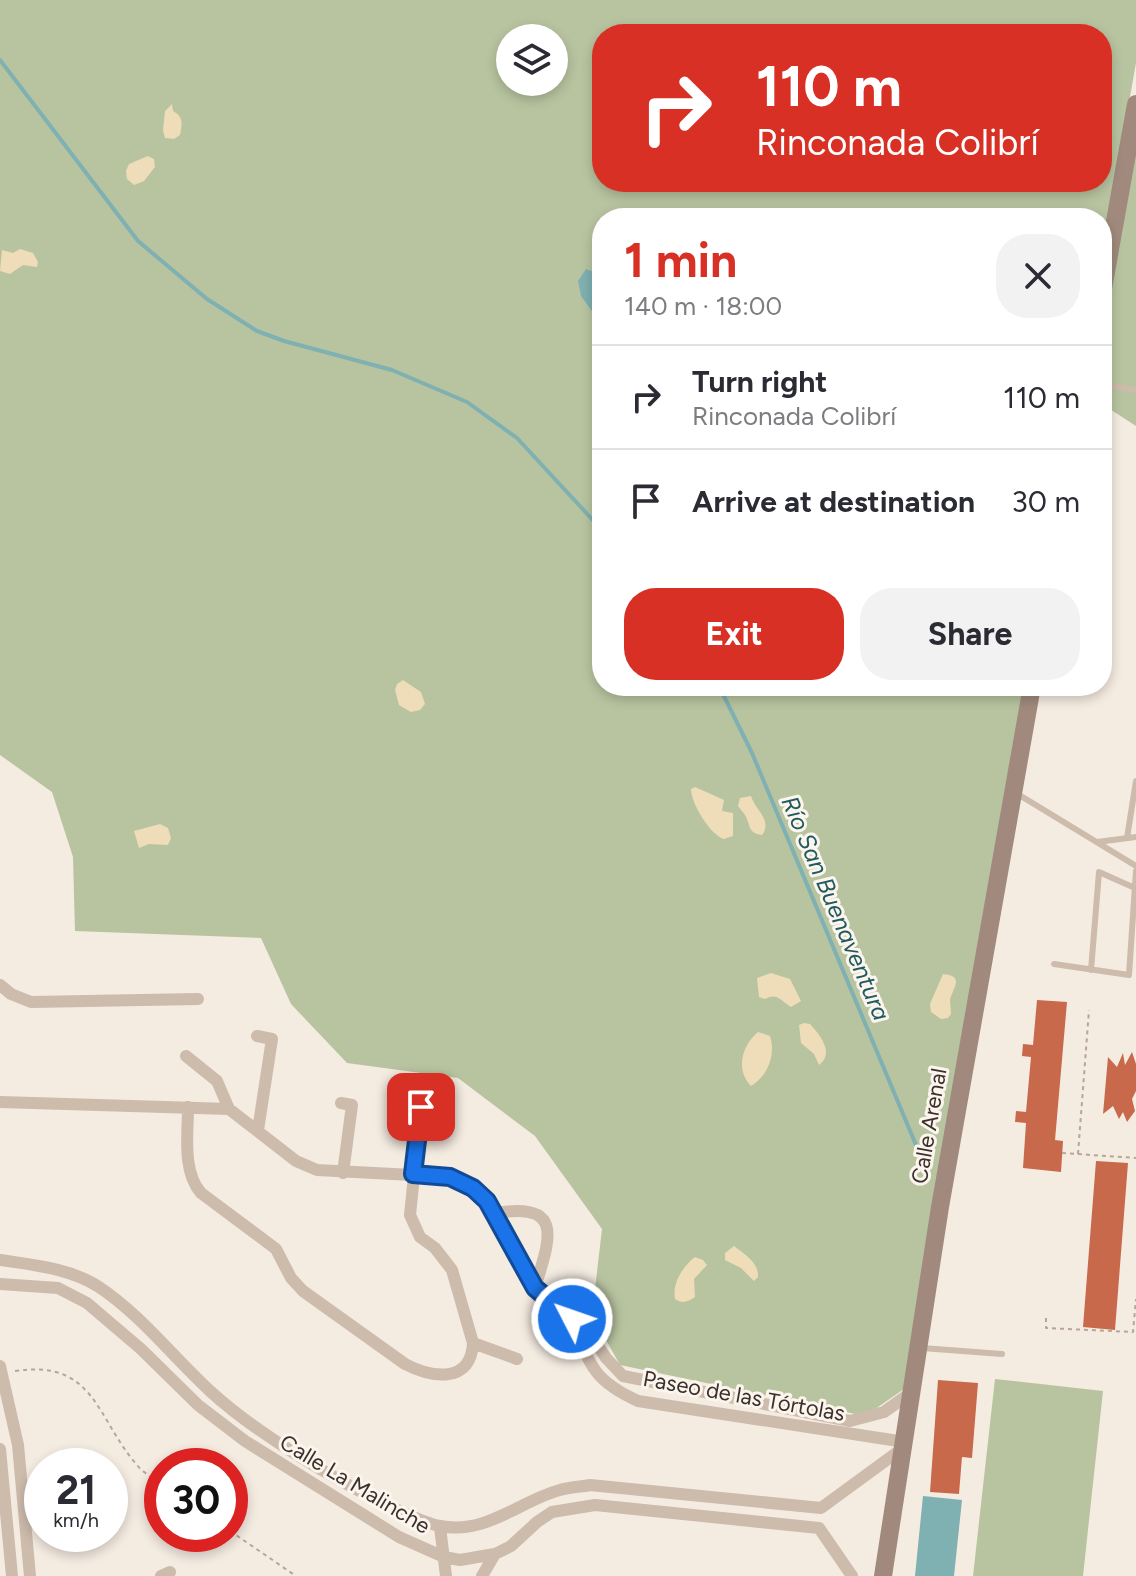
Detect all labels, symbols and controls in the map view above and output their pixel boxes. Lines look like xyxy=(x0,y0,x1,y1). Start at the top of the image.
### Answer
map controls xyxy=(496,24,568,96)
button: layers xyxy=(496,24,568,96)
text: 110 m xyxy=(756,53,902,120)
icon: right xyxy=(624,56,728,160)
text: Rinconada Colibrí xyxy=(756,121,1039,164)
text: 1 min xyxy=(624,231,737,289)
button: close xyxy=(996,234,1080,318)
text: 140 m · 18:00 xyxy=(624,290,782,322)
text: Turn right xyxy=(692,363,827,400)
icon: right xyxy=(624,375,668,419)
text: 110 m xyxy=(1003,379,1080,416)
text: Rinconada Colibrí xyxy=(692,400,896,432)
icon: arrive xyxy=(624,479,668,523)
text: Arrive at destination xyxy=(692,483,975,520)
text: 30 m xyxy=(1012,483,1080,520)
button: Exit xyxy=(624,588,844,680)
button: Share xyxy=(860,588,1080,680)
water label: Río San Buenaventura xyxy=(776,791,896,1025)
street label: Calle Arenal xyxy=(906,1066,952,1186)
pin xyxy=(387,1073,455,1141)
icon: arrive xyxy=(399,1085,443,1129)
position arrow xyxy=(530,1277,614,1361)
street label: Paseo de las Tórtolas xyxy=(641,1365,847,1427)
street label: Calle La Malinche xyxy=(275,1429,435,1539)
speed limit sign: 30 xyxy=(144,1448,248,1552)
text: 21 xyxy=(56,1466,96,1514)
text: km/h xyxy=(53,1508,99,1532)

